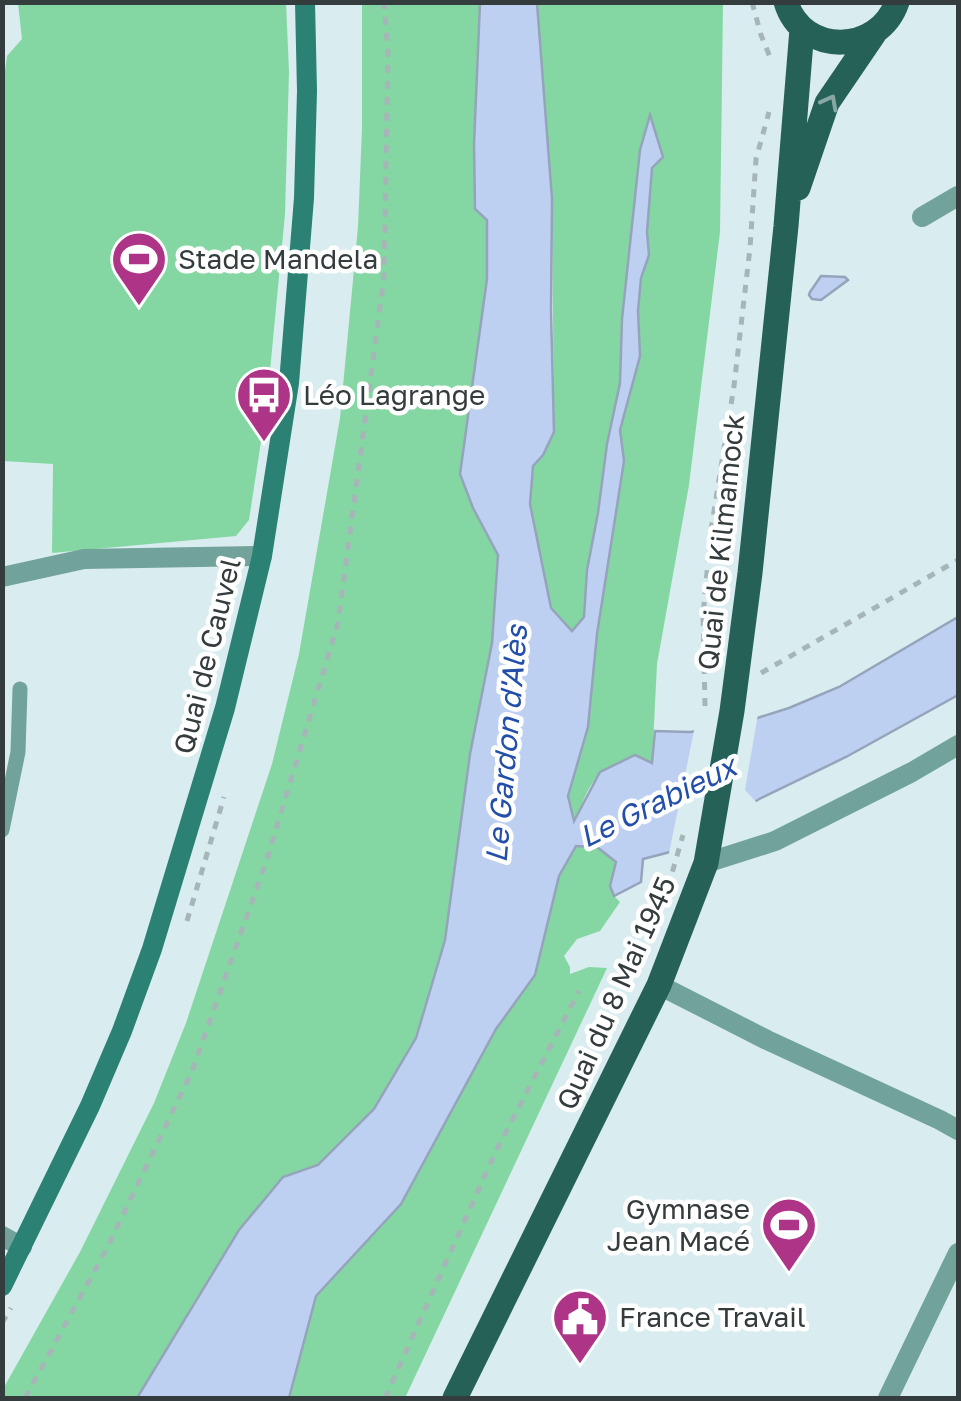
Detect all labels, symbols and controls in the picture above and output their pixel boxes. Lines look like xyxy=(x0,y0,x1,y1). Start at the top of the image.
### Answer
one-way arrow xyxy=(818,94,837,112)
sports icon: Stade Mandela xyxy=(109,229,169,308)
place label: Stade Mandela xyxy=(178,242,378,275)
bus stop icon: Léo Lagrange xyxy=(234,365,294,444)
place label: Léo Lagrange xyxy=(303,378,485,411)
street label: Quai de Kilmamock xyxy=(691,412,750,672)
street label: Quai de Cauvel xyxy=(166,555,247,757)
water label: Le Gardon d'Alès xyxy=(478,623,534,864)
water label: Le Grabieux xyxy=(573,746,745,854)
street label: Quai du 8 Mai 1945 xyxy=(549,871,682,1114)
place label: Gymnase Jean Macé xyxy=(607,1192,750,1257)
sports icon: Gymnase Jean Macé xyxy=(759,1195,819,1274)
public building icon: France Travail xyxy=(550,1287,610,1366)
place label: France Travail xyxy=(619,1300,806,1333)

